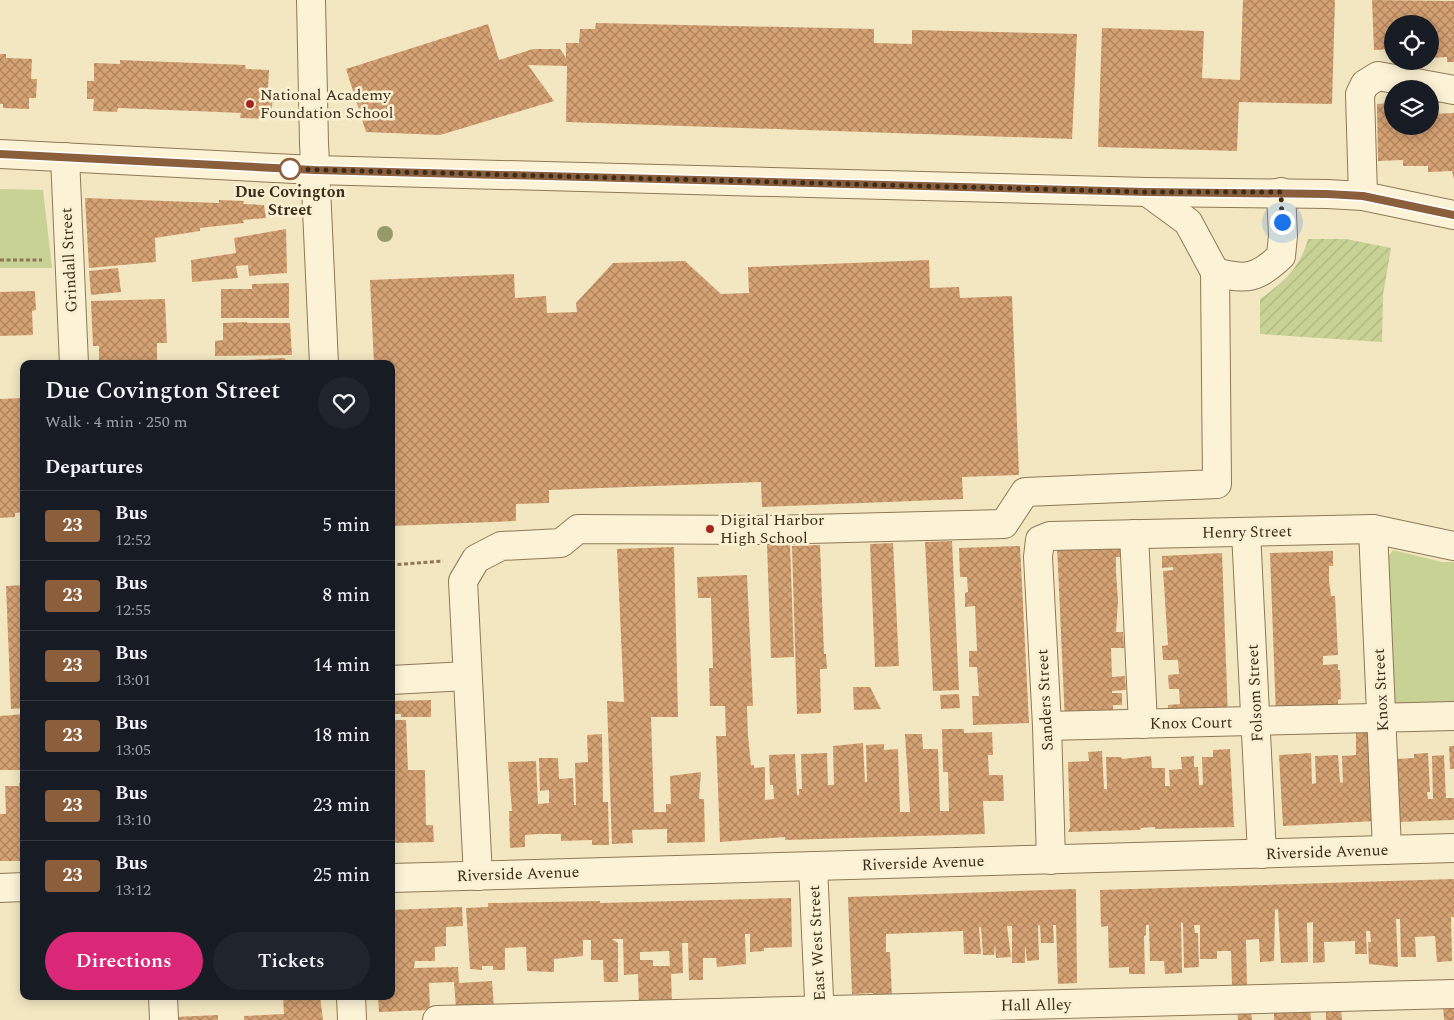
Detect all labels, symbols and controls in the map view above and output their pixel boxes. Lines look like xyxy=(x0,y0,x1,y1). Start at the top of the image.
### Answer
map controls xyxy=(1384,15,1439,135)
button: locate xyxy=(1384,15,1439,70)
button: layers xyxy=(1384,80,1439,135)
place label: National Academy Foundation School xyxy=(260,83,394,125)
marker: National Academy Foundation School xyxy=(244,98,256,110)
marker: Due Covington Street xyxy=(279,158,301,180)
place label: Due Covington Street xyxy=(235,180,345,222)
street label: Grindall Street xyxy=(54,207,84,313)
your location xyxy=(1270,210,1295,235)
text: Due Covington Street xyxy=(45,373,280,409)
button: heart xyxy=(318,377,370,429)
text: Walk · 4 min · 250 m xyxy=(45,410,188,434)
text: Departures xyxy=(45,453,143,482)
text: Bus xyxy=(115,499,148,528)
place label: Digital Harbor High School xyxy=(720,508,824,550)
text: 5 min xyxy=(322,511,370,540)
text: 23 xyxy=(62,512,83,539)
street label: Henry Street xyxy=(1202,519,1293,545)
marker: Digital Harbor High School xyxy=(704,523,716,535)
text: 12:52 xyxy=(115,528,151,552)
text: Bus xyxy=(115,569,148,598)
text: 8 min xyxy=(322,581,370,610)
text: 23 xyxy=(62,582,83,609)
text: 12:55 xyxy=(115,598,151,622)
text: Bus xyxy=(115,639,148,668)
street label: Folsom Street xyxy=(1240,643,1270,743)
street label: Knox Street xyxy=(1367,647,1395,732)
street label: Sanders Street xyxy=(1030,648,1060,752)
text: 14 min xyxy=(313,651,370,680)
text: 23 xyxy=(62,652,83,679)
text: 13:01 xyxy=(115,668,151,692)
text: Bus xyxy=(115,709,148,738)
street label: Knox Court xyxy=(1150,710,1233,736)
text: 18 min xyxy=(313,721,370,750)
text: 23 xyxy=(62,722,83,749)
text: 13:05 xyxy=(115,738,151,762)
text: Bus xyxy=(115,779,148,808)
text: 23 min xyxy=(313,791,370,820)
text: 23 xyxy=(62,792,83,819)
text: 13:10 xyxy=(115,808,151,832)
street label: Riverside Avenue xyxy=(1265,838,1389,866)
text: Bus xyxy=(115,849,148,878)
street label: Riverside Avenue xyxy=(861,849,985,877)
street label: Riverside Avenue xyxy=(456,860,580,888)
text: 25 min xyxy=(313,861,370,890)
text: 23 xyxy=(62,862,83,889)
text: 13:12 xyxy=(115,878,151,902)
street label: East West Street xyxy=(802,884,832,1002)
button: Directions xyxy=(45,932,203,990)
button: Tickets xyxy=(213,932,370,990)
street label: Hall Alley xyxy=(1000,992,1073,1018)

